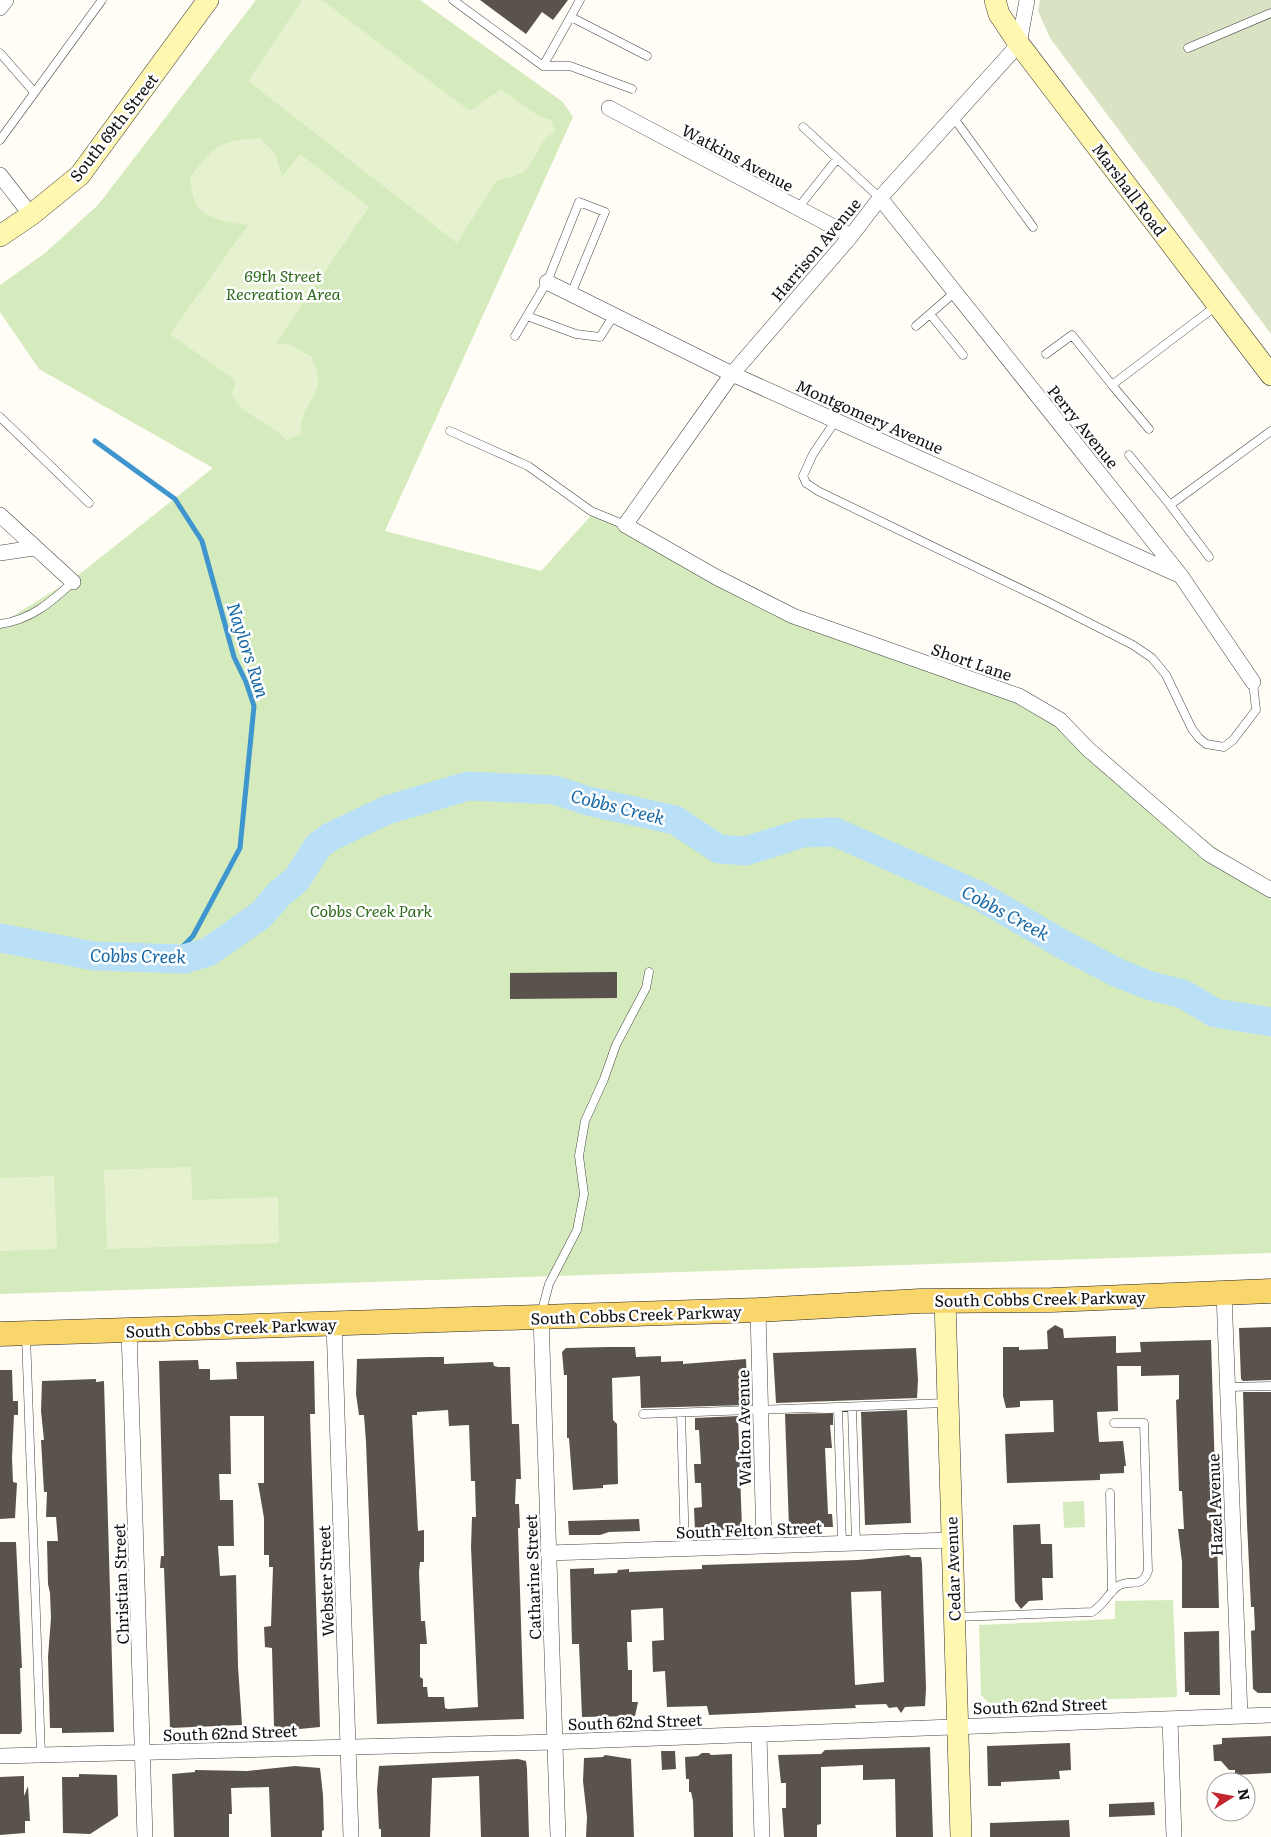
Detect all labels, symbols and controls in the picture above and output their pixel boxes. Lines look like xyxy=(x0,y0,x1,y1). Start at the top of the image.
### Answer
street label: South 69th Street xyxy=(63,67,163,186)
street label: Watkins Avenue xyxy=(678,117,798,197)
street label: Marshall Road xyxy=(1087,137,1173,241)
street label: Harrison Avenue xyxy=(764,192,866,306)
park label: 69th Street Recreation Area xyxy=(225,263,341,305)
street label: Montgomery Avenue xyxy=(792,373,948,459)
street label: Perry Avenue xyxy=(1043,379,1125,473)
water label: Naylors Run xyxy=(221,599,277,701)
street label: Short Lane xyxy=(928,636,1016,686)
water label: Cobbs Creek xyxy=(568,781,668,831)
water label: Cobbs Creek xyxy=(957,877,1055,947)
park label: Cobbs Creek Park xyxy=(310,898,433,922)
water label: Cobbs Creek xyxy=(90,941,187,969)
street label: South Cobbs Creek Parkway xyxy=(934,1284,1147,1312)
street label: South Cobbs Creek Parkway xyxy=(530,1298,743,1330)
street label: South Cobbs Creek Parkway xyxy=(125,1311,338,1343)
street label: Walton Avenue xyxy=(730,1369,756,1487)
street label: Hazel Avenue xyxy=(1200,1453,1228,1557)
street label: Catharine Street xyxy=(518,1513,546,1640)
street label: South Felton Street xyxy=(675,1514,823,1544)
street label: Cedar Avenue xyxy=(938,1516,966,1622)
street label: Christian Street xyxy=(106,1522,134,1645)
street label: Webster Street xyxy=(311,1524,339,1637)
street label: South 62nd Street xyxy=(972,1691,1108,1719)
street label: South 62nd Street xyxy=(567,1707,703,1735)
street label: South 62nd Street xyxy=(162,1718,298,1746)
north arrow xyxy=(1206,1772,1256,1822)
text: N xyxy=(1234,1787,1256,1802)

